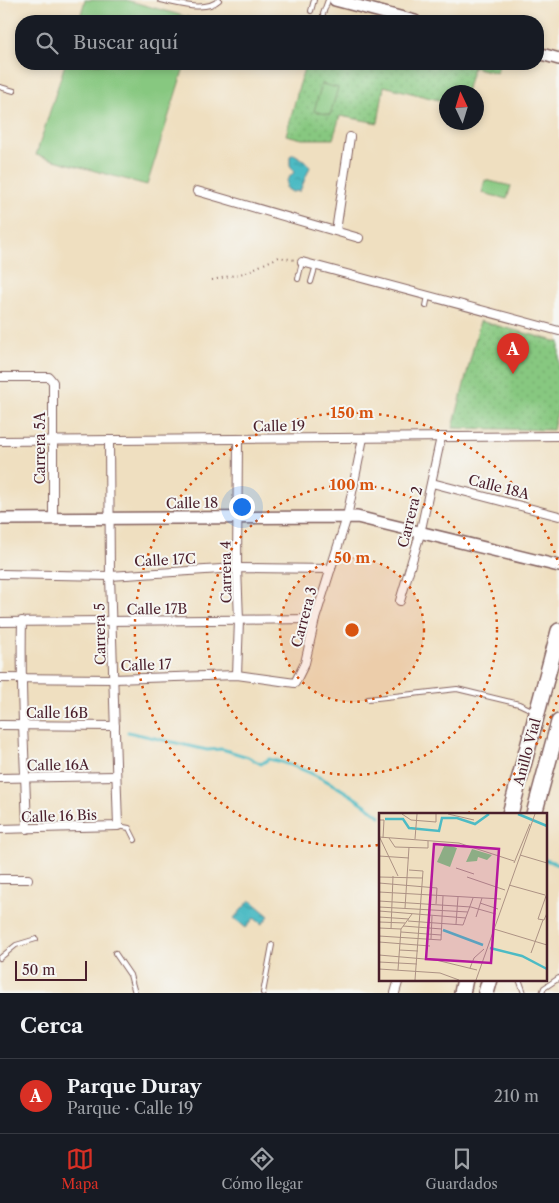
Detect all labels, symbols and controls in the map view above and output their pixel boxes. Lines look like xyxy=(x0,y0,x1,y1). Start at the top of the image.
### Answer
search box xyxy=(15,15,544,70)
icon: search xyxy=(33,29,61,57)
text: Buscar aquí xyxy=(73,31,178,54)
north arrow xyxy=(439,85,484,130)
pin: A xyxy=(497,333,529,374)
text: 150 m xyxy=(330,403,374,422)
street label: Carrera 5A xyxy=(31,411,49,484)
street label: Calle 19 xyxy=(253,417,305,435)
street label: Calle 18A xyxy=(466,471,532,503)
text: 100 m xyxy=(330,475,374,494)
street label: Carrera 2 xyxy=(394,485,426,549)
street label: Calle 18 xyxy=(166,494,218,512)
your location xyxy=(229,494,255,520)
street label: Carrera 4 xyxy=(216,541,236,603)
text: 50 m xyxy=(334,548,370,567)
street label: Calle 17C xyxy=(134,549,196,571)
street label: Carrera 3 xyxy=(287,585,321,649)
street label: Calle 17B xyxy=(127,599,188,619)
street label: Carrera 5 xyxy=(90,603,110,665)
centre of rings xyxy=(343,621,361,639)
street label: Calle 17 xyxy=(120,655,172,675)
street label: Calle 16B xyxy=(26,704,88,722)
street label: Anillo Vial xyxy=(509,716,545,789)
street label: Calle 16A xyxy=(27,755,90,775)
street label: Calle 16 Bis xyxy=(21,806,97,826)
inset map xyxy=(379,813,546,980)
scale bar xyxy=(15,958,88,981)
text: 50 m xyxy=(22,961,55,979)
text: Cerca xyxy=(20,1013,83,1038)
text: Parque Duray xyxy=(67,1075,201,1098)
text: A xyxy=(30,1086,42,1106)
text: 210 m xyxy=(494,1086,539,1106)
text: Parque · Calle 19 xyxy=(67,1098,193,1118)
tab: Mapa xyxy=(61,1145,99,1193)
tab: Cómo llegar xyxy=(221,1145,303,1193)
tab: Guardados xyxy=(426,1145,498,1193)

